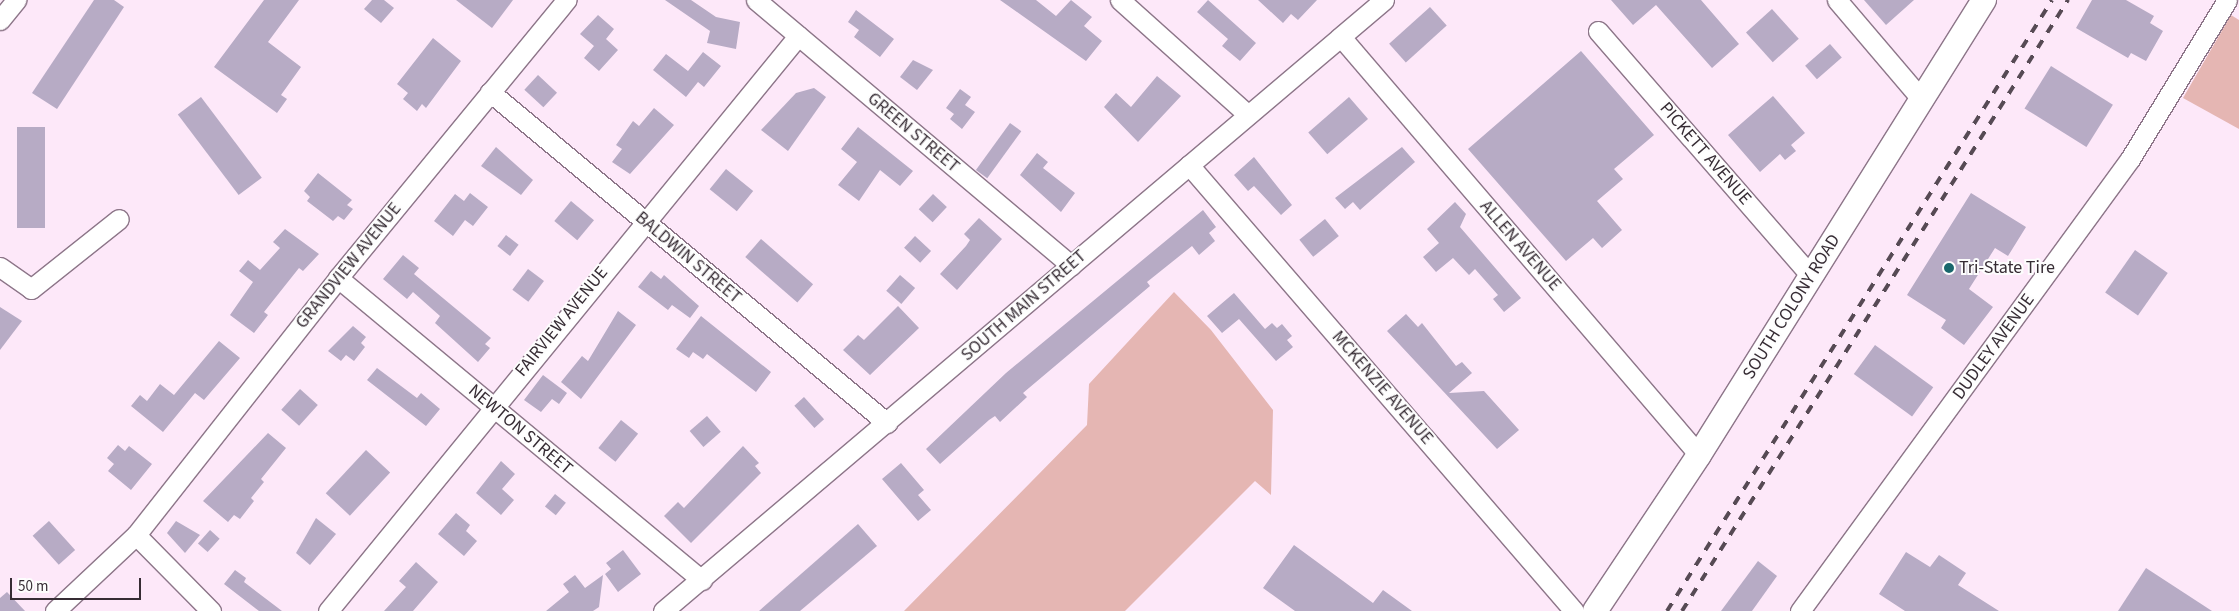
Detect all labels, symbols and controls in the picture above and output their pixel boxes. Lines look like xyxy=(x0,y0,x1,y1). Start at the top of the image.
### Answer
street label: GREEN STREET xyxy=(863,88,963,178)
street label: PICKETT AVENUE xyxy=(1655,98,1755,210)
street label: ALLEN AVENUE xyxy=(1475,196,1565,296)
street label: GRANDVIEW AVENUE xyxy=(292,199,406,333)
street label: BALDWIN STREET xyxy=(631,207,745,309)
street label: SOUTH COLONY ROAD xyxy=(1739,231,1845,383)
street label: SOUTH MAIN STREET xyxy=(957,246,1091,366)
place label: Tri-State Tire xyxy=(1959,257,2055,279)
marker: Tri-State Tire xyxy=(1943,262,1955,274)
street label: FAIRVIEW AVENUE xyxy=(511,263,613,381)
street label: DUDLEY AVENUE xyxy=(1948,290,2040,404)
street label: MCKENZIE AVENUE xyxy=(1327,327,1437,449)
street label: NEWTON STREET xyxy=(463,380,577,480)
scale bar xyxy=(12,568,144,600)
text: 50 m xyxy=(18,576,48,597)

